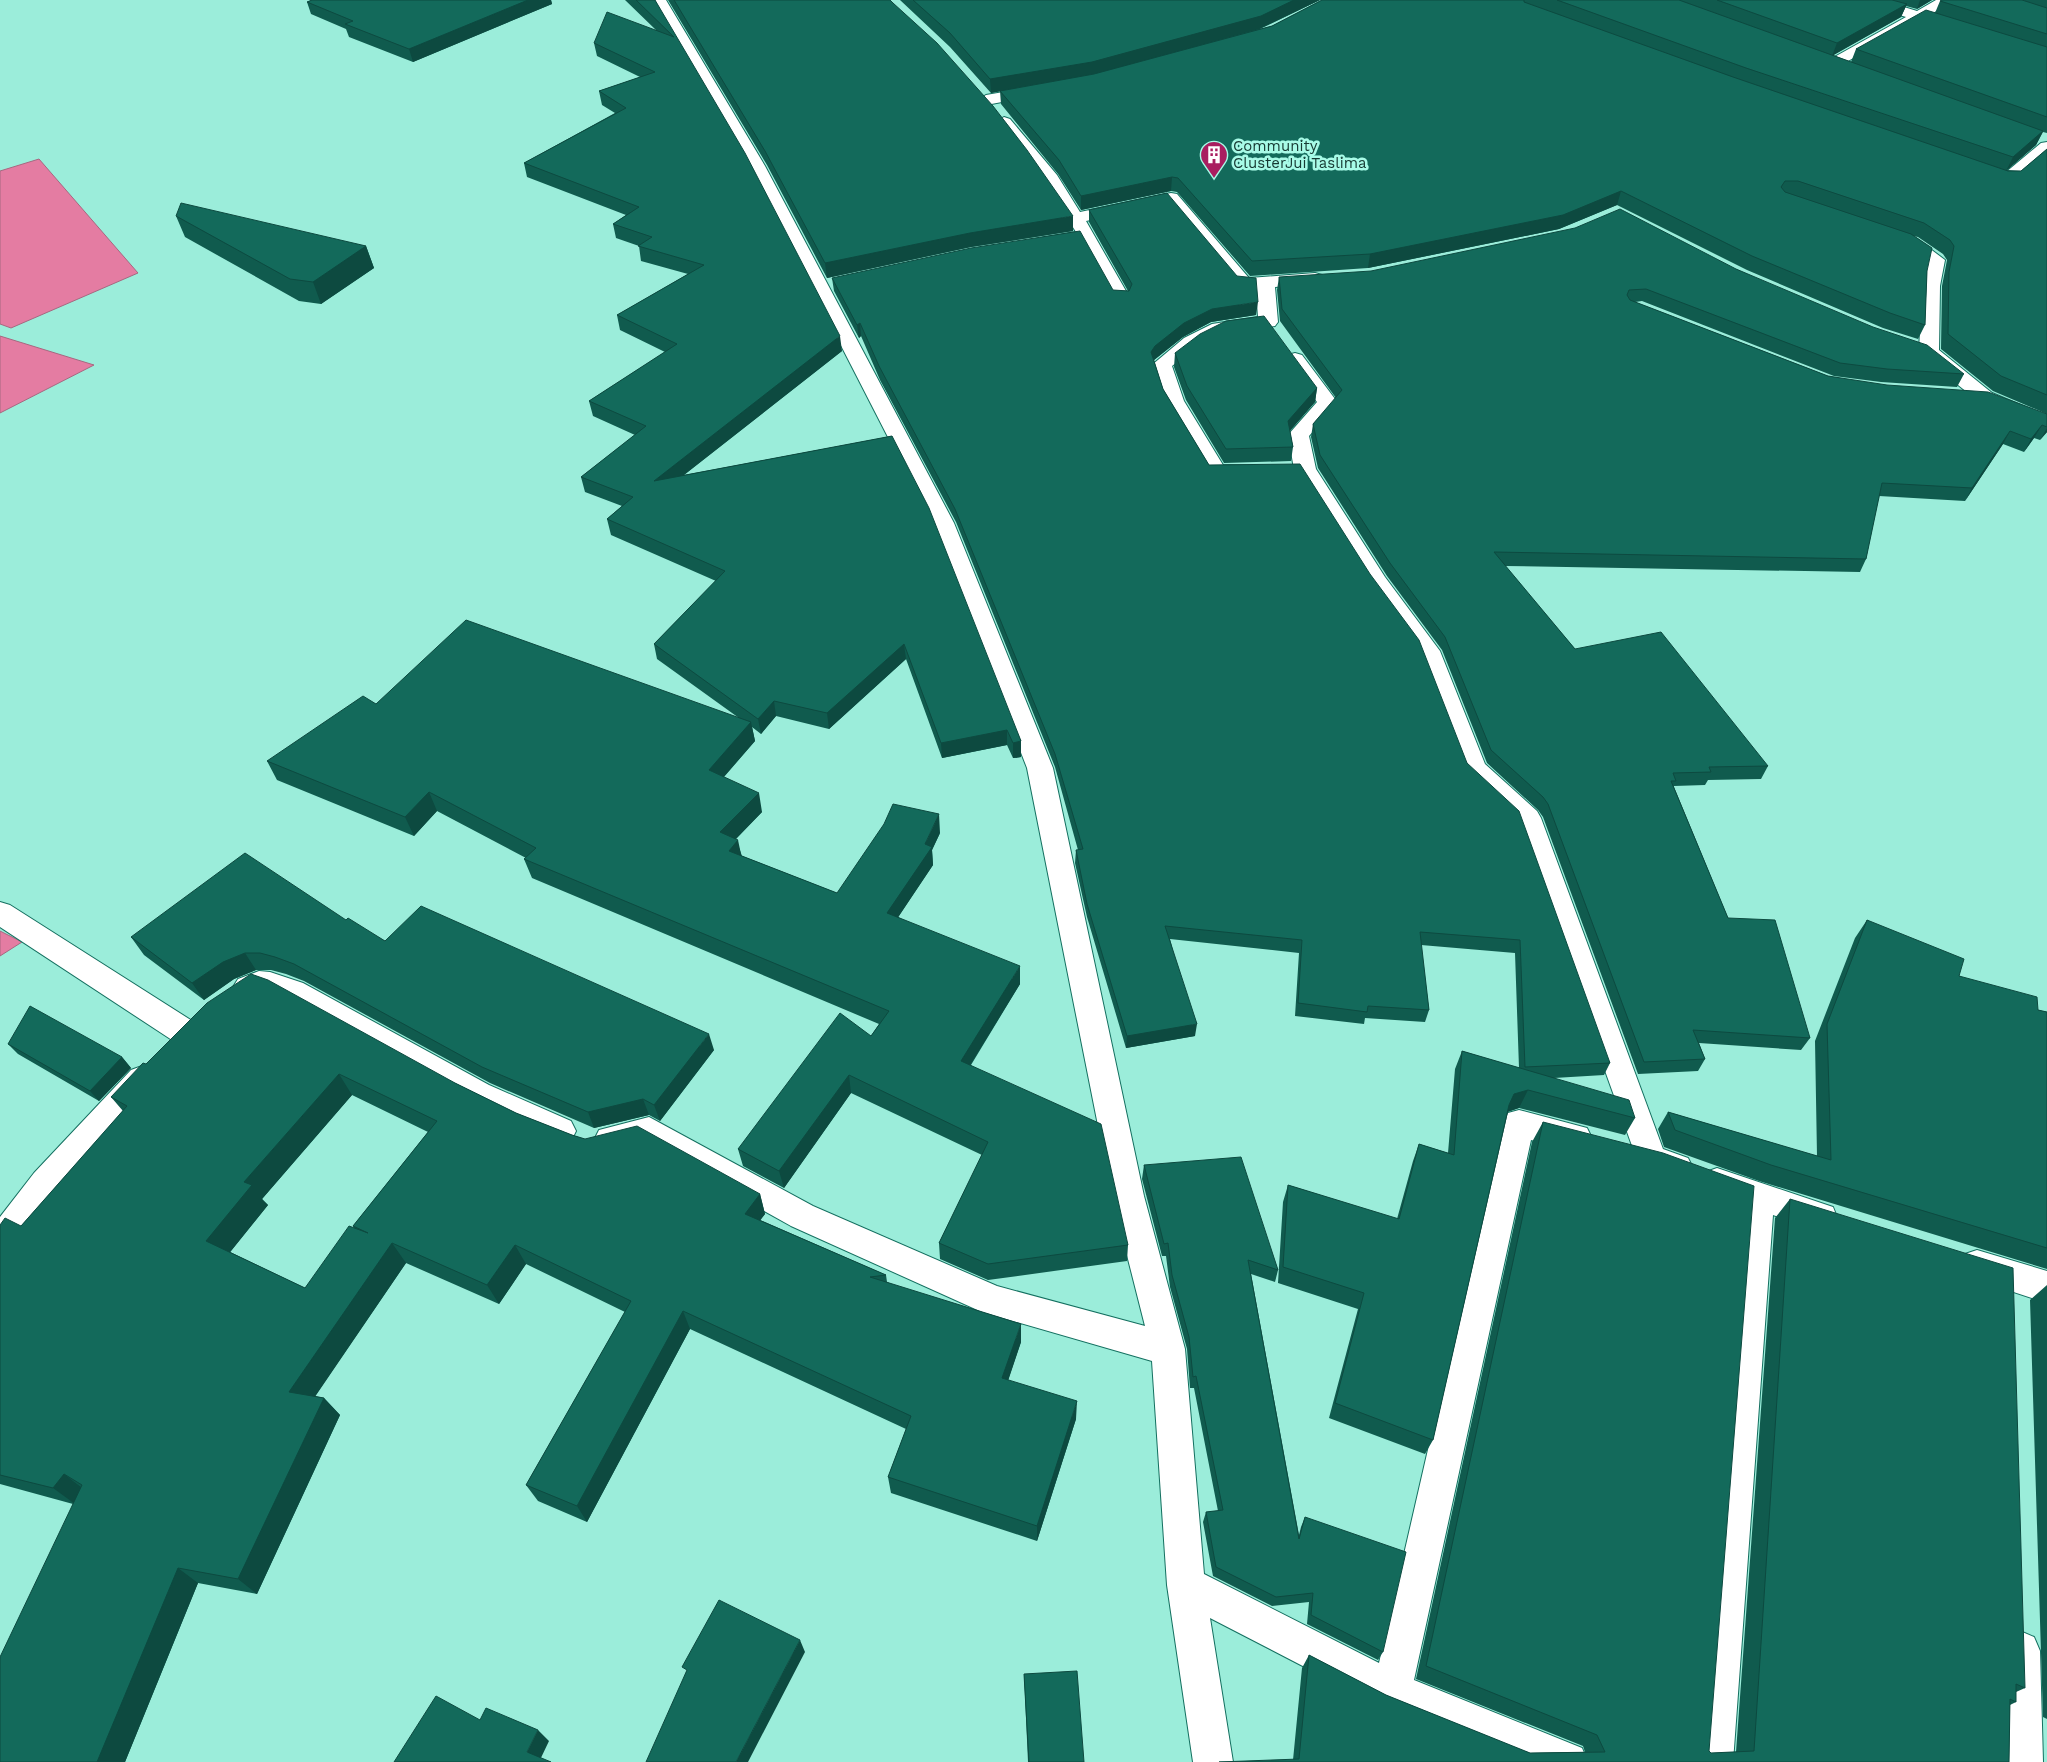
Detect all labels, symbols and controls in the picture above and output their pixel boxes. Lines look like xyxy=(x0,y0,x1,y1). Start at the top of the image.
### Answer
place label: Community ClusterJui Taslima xyxy=(1233,137,1367,172)
building icon: Community ClusterJui Taslima xyxy=(1199,140,1229,179)

